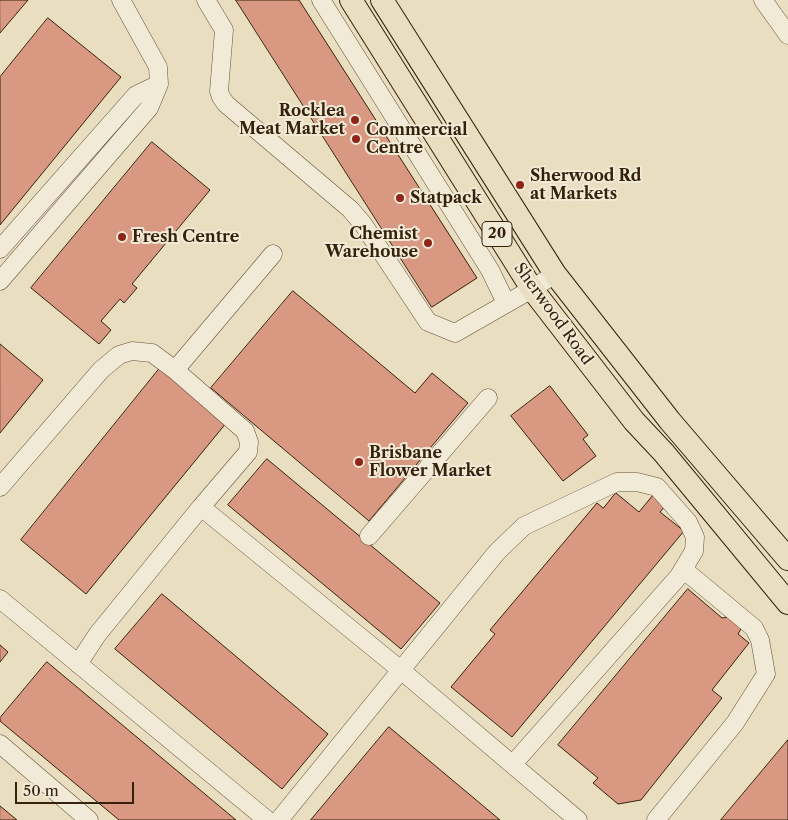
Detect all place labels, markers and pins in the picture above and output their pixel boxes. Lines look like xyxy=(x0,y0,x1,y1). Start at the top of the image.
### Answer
place label: Rocklea Meat Market xyxy=(239,101,345,139)
marker: Rocklea Meat Market xyxy=(349,114,361,126)
place label: Commercial Centre xyxy=(366,120,468,158)
marker: Commercial Centre xyxy=(350,133,362,145)
place label: Sherwood Rd at Markets xyxy=(530,166,641,204)
marker: Sherwood Rd at Markets xyxy=(514,179,526,191)
place label: Statpack xyxy=(410,188,482,208)
marker: Statpack xyxy=(394,192,406,204)
place label: Chemist Warehouse xyxy=(325,224,418,262)
place label: Fresh Centre xyxy=(132,227,239,247)
marker: Fresh Centre xyxy=(116,231,128,243)
marker: Chemist Warehouse xyxy=(422,237,434,249)
place label: Brisbane Flower Market xyxy=(369,443,492,481)
marker: Brisbane Flower Market xyxy=(353,456,365,468)

